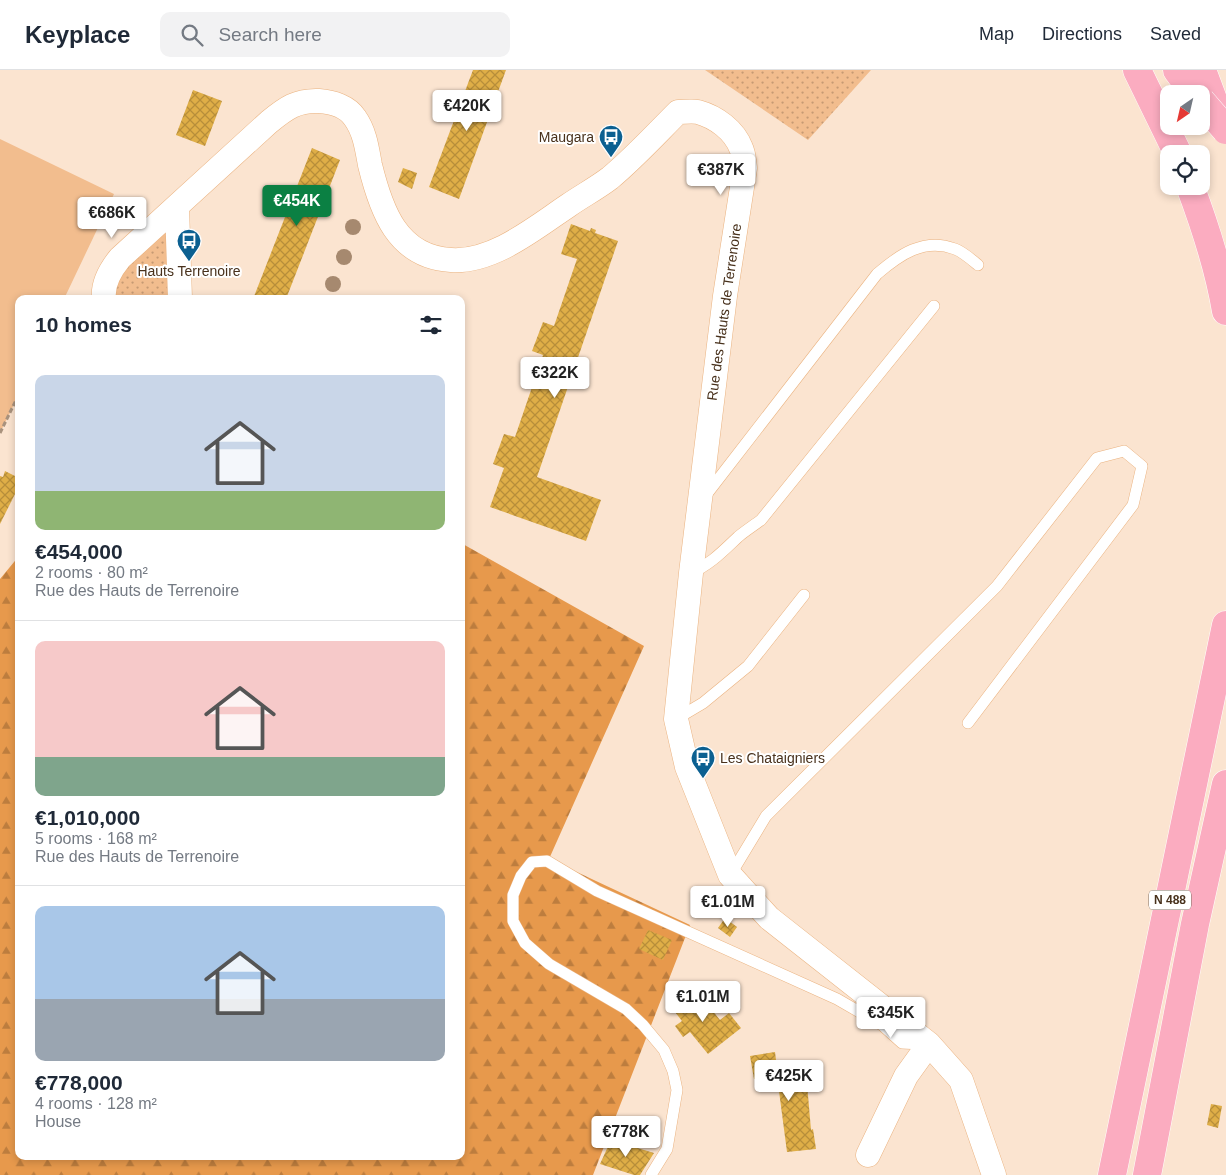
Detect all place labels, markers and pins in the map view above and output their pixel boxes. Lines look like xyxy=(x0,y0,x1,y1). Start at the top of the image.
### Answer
pin: €420K xyxy=(432,90,502,132)
bus stop icon: Maugara xyxy=(598,124,624,158)
place label: Maugara xyxy=(539,129,594,145)
pin: €387K xyxy=(686,154,756,196)
pin: €454K xyxy=(262,184,332,227)
pin: €686K xyxy=(77,196,147,239)
bus stop icon: Hauts Terrenoire xyxy=(176,228,202,262)
place label: Hauts Terrenoire xyxy=(137,263,241,279)
pin: €322K xyxy=(520,356,590,399)
bus stop icon: Les Chataigniers xyxy=(690,745,716,779)
place label: Les Chataigniers xyxy=(720,750,825,766)
pin: €1.01M xyxy=(687,886,769,928)
pin: €1.01M xyxy=(662,980,744,1023)
pin: €345K xyxy=(856,996,926,1039)
pin: €425K xyxy=(754,1060,824,1102)
pin: €778K xyxy=(591,1116,661,1158)

